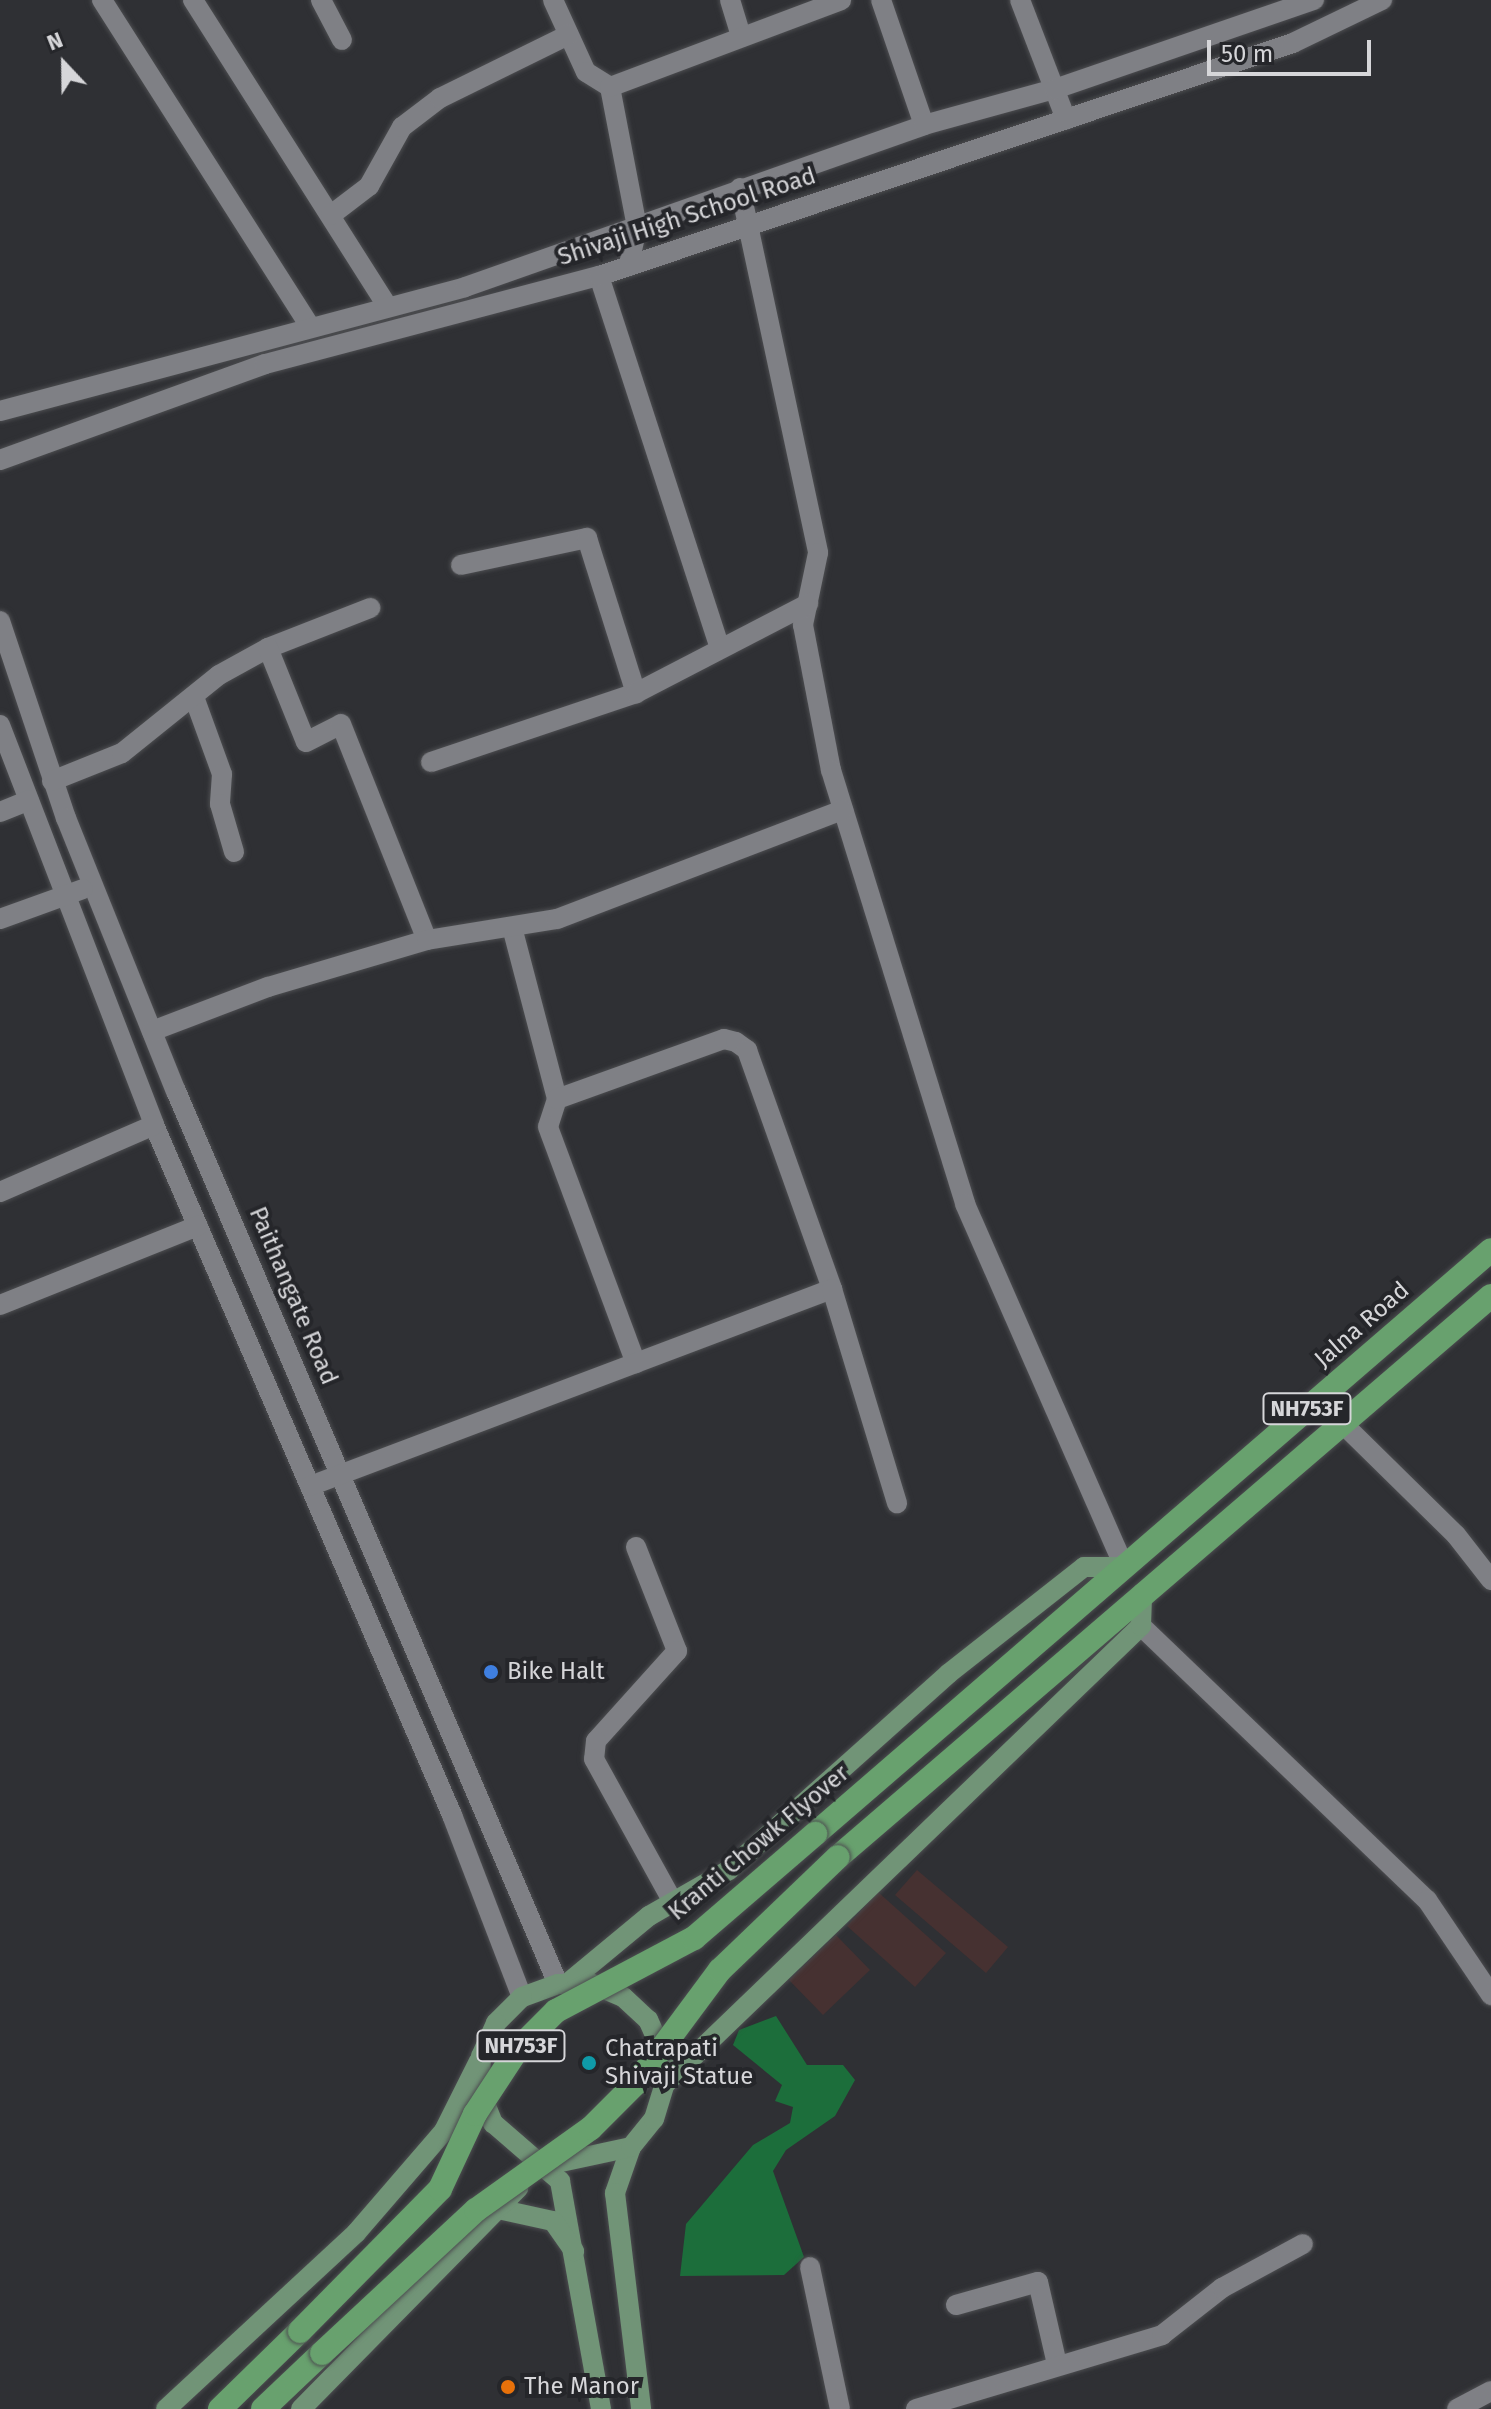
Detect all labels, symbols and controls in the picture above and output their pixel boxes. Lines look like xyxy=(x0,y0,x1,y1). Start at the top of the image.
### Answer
north arrow xyxy=(24,24,104,104)
scale bar xyxy=(1211,24,1375,74)
text: N xyxy=(43,26,67,57)
text: 50 m xyxy=(1221,40,1273,68)
street label: Shivaji High School Road xyxy=(554,162,820,272)
street label: Paithangate Road xyxy=(243,1203,343,1389)
street label: Jalna Road xyxy=(1309,1276,1415,1374)
road number: NH753F xyxy=(1261,1391,1353,1427)
place label: Bike Halt xyxy=(507,1658,605,1686)
marker: Bike Halt xyxy=(482,1663,500,1681)
street label: Kranti Chowk Flyover xyxy=(663,1759,855,1927)
road number: NH753F xyxy=(475,2028,567,2064)
place label: Chatrapati Shivaji Statue xyxy=(605,2035,753,2091)
marker: Chatrapati Shivaji Statue xyxy=(580,2054,598,2072)
place label: The Manor xyxy=(524,2373,639,2401)
marker: The Manor xyxy=(499,2378,517,2396)

